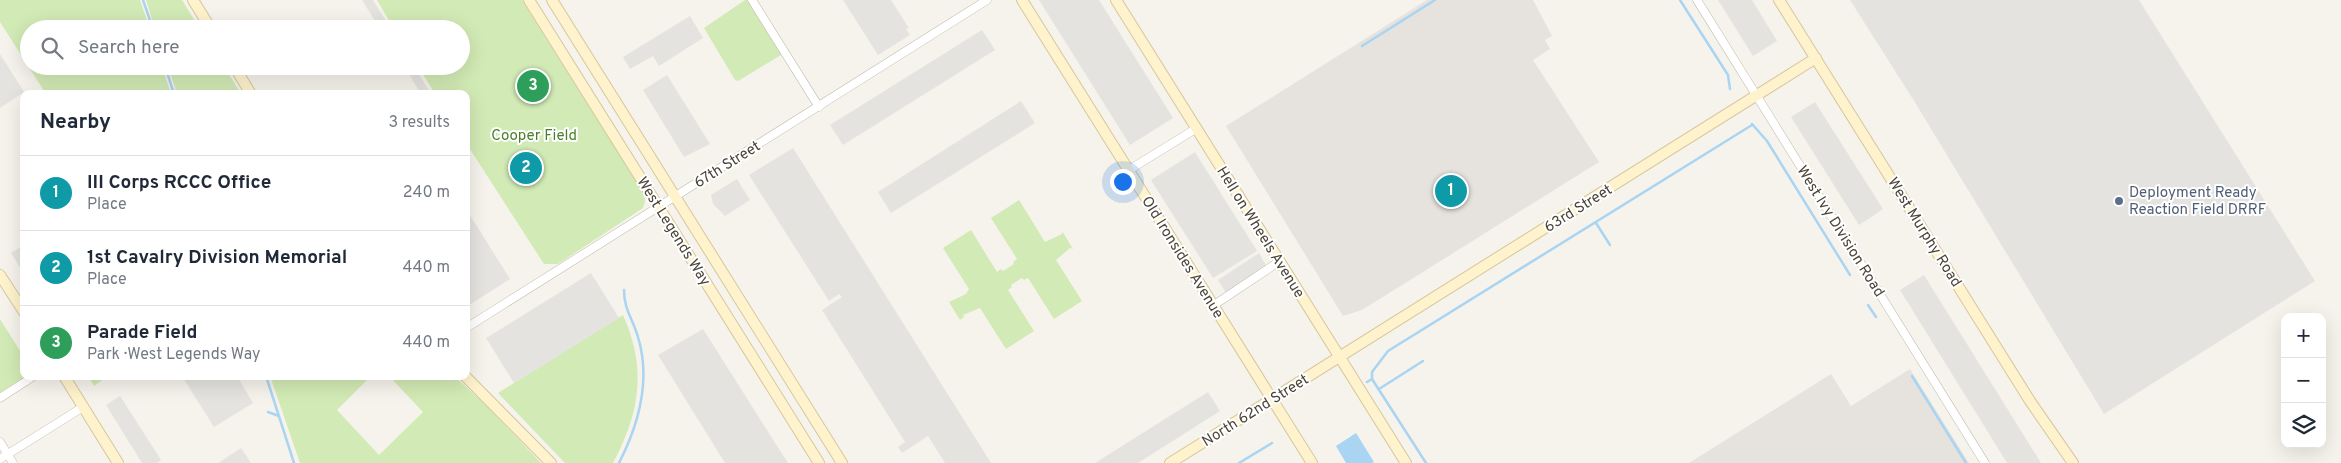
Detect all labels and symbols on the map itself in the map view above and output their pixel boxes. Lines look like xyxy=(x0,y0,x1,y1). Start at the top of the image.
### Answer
pin: 3 xyxy=(517,67,549,105)
park label: Cooper Field xyxy=(491,127,577,146)
street label: 67th Street xyxy=(691,137,764,193)
pin: 2 xyxy=(510,149,542,187)
street label: Hell on Wheels Avenue xyxy=(1211,163,1308,302)
street label: West Ivy Division Road xyxy=(1792,163,1888,301)
your location xyxy=(1110,169,1136,195)
pin: 1 xyxy=(1435,172,1467,210)
street label: West Legends Way xyxy=(632,174,714,290)
street label: West Murphy Road xyxy=(1882,174,1965,291)
street label: 63rd Street xyxy=(1541,181,1616,238)
place label: Deployment Ready Reaction Field DRRF xyxy=(2129,184,2266,220)
street label: Old Ironsides Avenue xyxy=(1136,193,1227,322)
marker: Deployment Ready Reaction Field DRRF xyxy=(2113,195,2125,207)
street label: North 62nd Street xyxy=(1199,371,1313,452)

